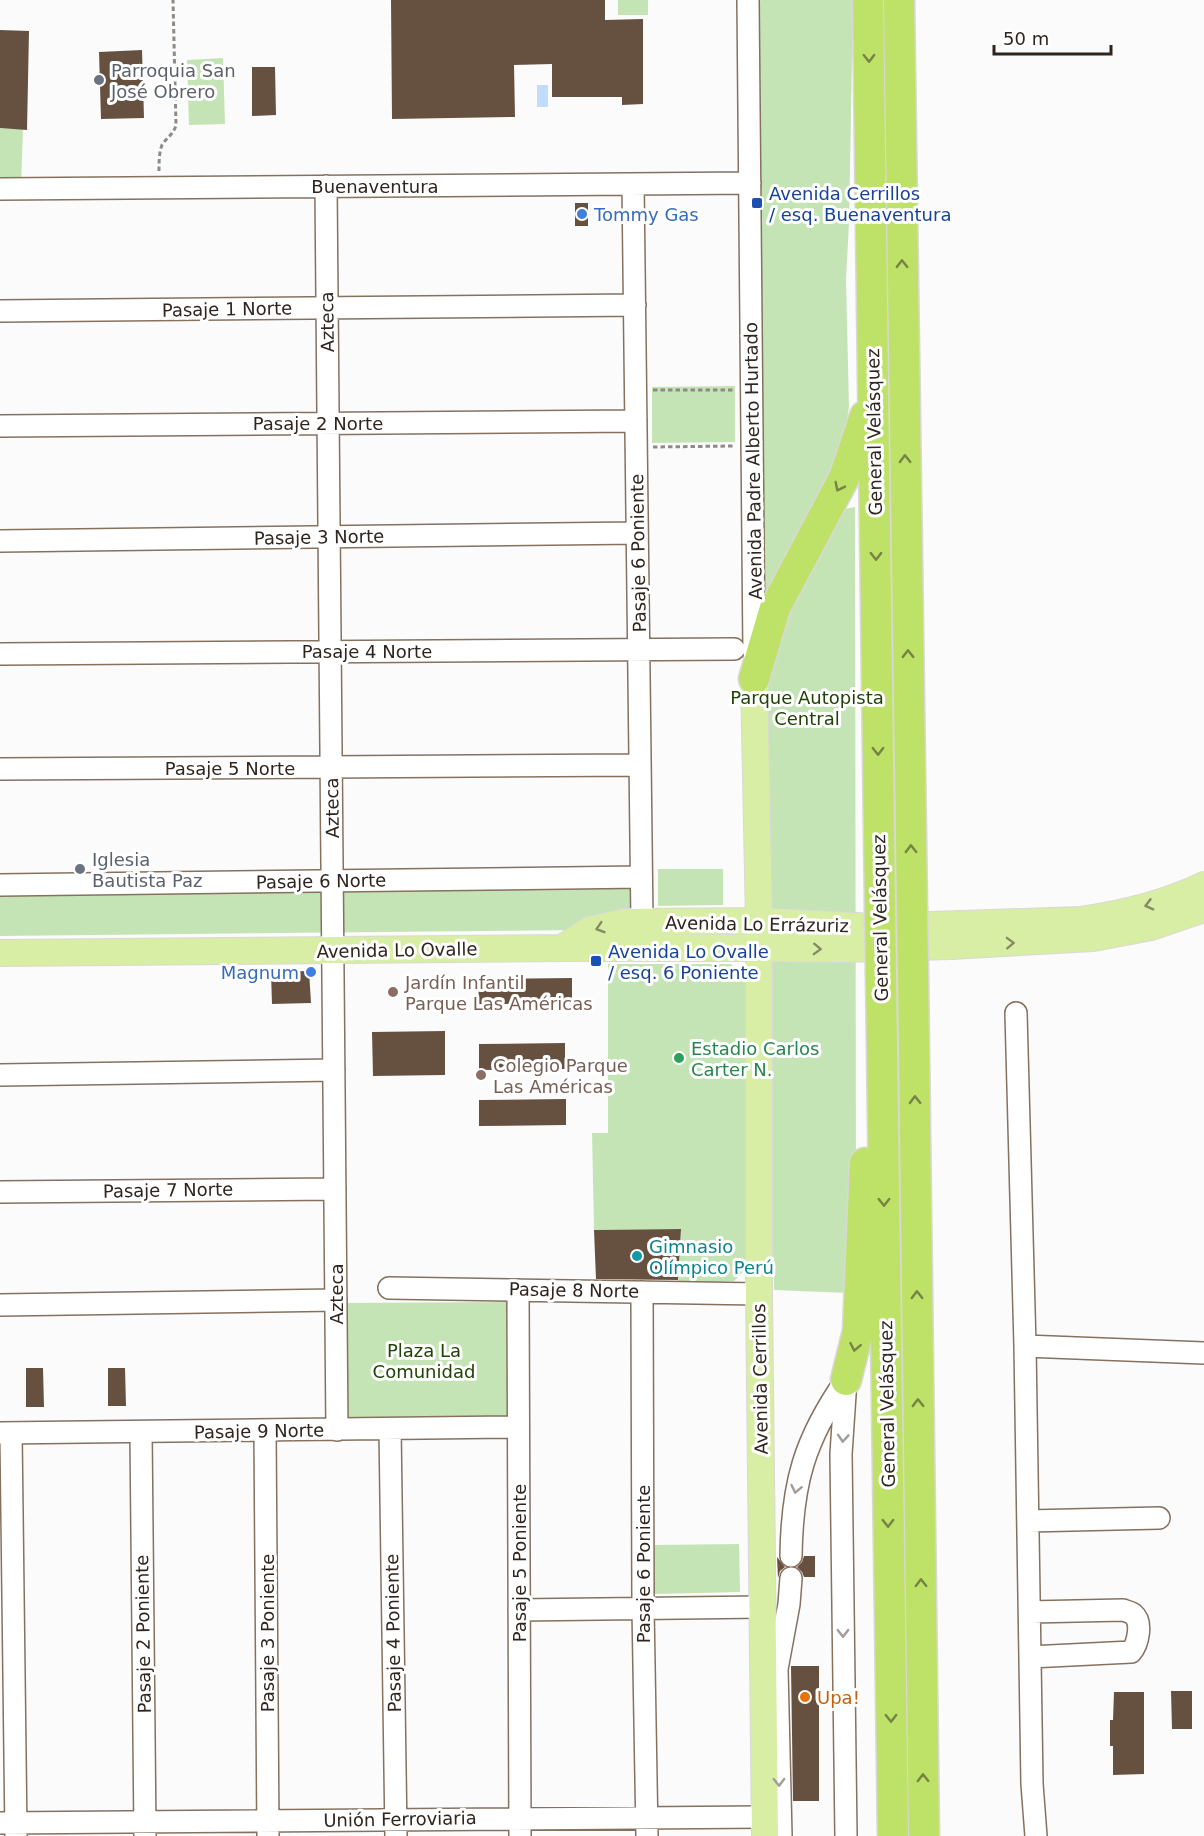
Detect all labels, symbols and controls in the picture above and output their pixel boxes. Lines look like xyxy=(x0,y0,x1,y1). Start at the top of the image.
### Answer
scale bar xyxy=(994,18,1111,56)
text: 50 m xyxy=(1003,28,1049,49)
one-way arrow xyxy=(862,54,875,63)
place label: Parroquia San José Obrero xyxy=(110,60,236,102)
marker: Parroquia San José Obrero xyxy=(92,73,106,87)
street label: Buenaventura xyxy=(311,176,439,197)
place label: Avenida Cerrillos / esq. Buenaventura xyxy=(769,183,951,225)
marker: Avenida Cerrillos / esq. Buenaventura xyxy=(750,196,764,210)
place label: Tommy Gas xyxy=(593,204,699,225)
marker: Tommy Gas xyxy=(575,207,589,221)
one-way arrow xyxy=(896,259,908,268)
street label: Azteca xyxy=(316,291,338,353)
street label: Pasaje 1 Norte xyxy=(162,297,292,321)
street label: Avenida Padre Alberto Hurtado xyxy=(740,322,766,600)
street label: General Velásquez xyxy=(862,348,886,516)
street label: Pasaje 2 Norte xyxy=(253,413,383,434)
one-way arrow xyxy=(898,454,911,463)
street label: Pasaje 6 Poniente xyxy=(626,473,650,633)
one-way arrow xyxy=(835,481,847,492)
street label: Pasaje 3 Norte xyxy=(254,525,384,549)
one-way arrow xyxy=(869,551,882,560)
street label: Pasaje 4 Norte xyxy=(302,641,432,662)
one-way arrow xyxy=(902,649,914,658)
park label: Parque Autopista Central xyxy=(730,687,884,729)
one-way arrow xyxy=(872,746,884,755)
street label: Pasaje 5 Norte xyxy=(165,758,295,779)
street label: Azteca xyxy=(321,777,343,839)
street label: General Velásquez xyxy=(868,834,892,1002)
one-way arrow xyxy=(905,844,917,853)
place label: Iglesia Bautista Paz xyxy=(92,849,203,891)
marker: Iglesia Bautista Paz xyxy=(73,862,87,876)
street label: Pasaje 6 Norte xyxy=(256,869,386,893)
one-way arrow xyxy=(1144,898,1154,911)
street label: Avenida Lo Errázuriz xyxy=(665,912,849,936)
one-way arrow xyxy=(595,920,606,933)
one-way arrow xyxy=(1005,937,1014,950)
street label: Avenida Lo Ovalle xyxy=(316,938,478,962)
place label: Avenida Lo Ovalle / esq. 6 Poniente xyxy=(608,941,769,983)
one-way arrow xyxy=(813,942,822,955)
marker: Avenida Lo Ovalle / esq. 6 Poniente xyxy=(589,954,603,968)
place label: Magnum xyxy=(221,962,299,983)
marker: Magnum xyxy=(304,965,318,979)
place label: Jardín Infantil Parque Las Américas xyxy=(404,972,593,1014)
marker: Jardín Infantil Parque Las Américas xyxy=(386,985,400,999)
place label: Estadio Carlos Carter N. xyxy=(691,1038,819,1080)
marker: Estadio Carlos Carter N. xyxy=(672,1051,686,1065)
place label: Colegio Parque Las Américas xyxy=(493,1055,628,1097)
marker: Colegio Parque Las Américas xyxy=(474,1068,488,1082)
one-way arrow xyxy=(908,1096,921,1105)
street label: Pasaje 7 Norte xyxy=(103,1178,233,1202)
one-way arrow xyxy=(878,1197,890,1206)
place label: Gimnasio Olímpico Perú xyxy=(649,1236,774,1278)
marker: Gimnasio Olímpico Perú xyxy=(630,1249,644,1263)
street label: Azteca xyxy=(326,1264,347,1324)
street label: Pasaje 8 Norte xyxy=(509,1278,639,1302)
one-way arrow xyxy=(911,1290,923,1299)
street label: Avenida Cerrillos xyxy=(748,1303,772,1455)
street label: General Velásquez xyxy=(875,1320,899,1488)
park label: Plaza La Comunidad xyxy=(373,1340,475,1382)
one-way arrow xyxy=(849,1342,862,1352)
one-way arrow xyxy=(912,1398,924,1407)
street label: Pasaje 9 Norte xyxy=(194,1419,324,1443)
one-way arrow xyxy=(837,1434,850,1443)
street label: Pasaje 5 Poniente xyxy=(509,1484,530,1642)
one-way arrow xyxy=(791,1484,804,1494)
street label: Pasaje 6 Poniente xyxy=(633,1485,654,1643)
one-way arrow xyxy=(882,1518,895,1527)
street label: Pasaje 4 Poniente xyxy=(381,1553,405,1713)
street label: Pasaje 2 Poniente xyxy=(131,1554,155,1714)
street label: Pasaje 3 Poniente xyxy=(257,1554,278,1712)
one-way arrow xyxy=(914,1578,927,1587)
one-way arrow xyxy=(836,1629,849,1638)
place label: Upa! xyxy=(817,1687,860,1708)
marker: Upa! xyxy=(798,1690,812,1704)
one-way arrow xyxy=(885,1713,897,1722)
one-way arrow xyxy=(917,1773,929,1782)
one-way arrow xyxy=(773,1777,786,1786)
street label: Unión Ferroviaria xyxy=(323,1807,477,1831)

